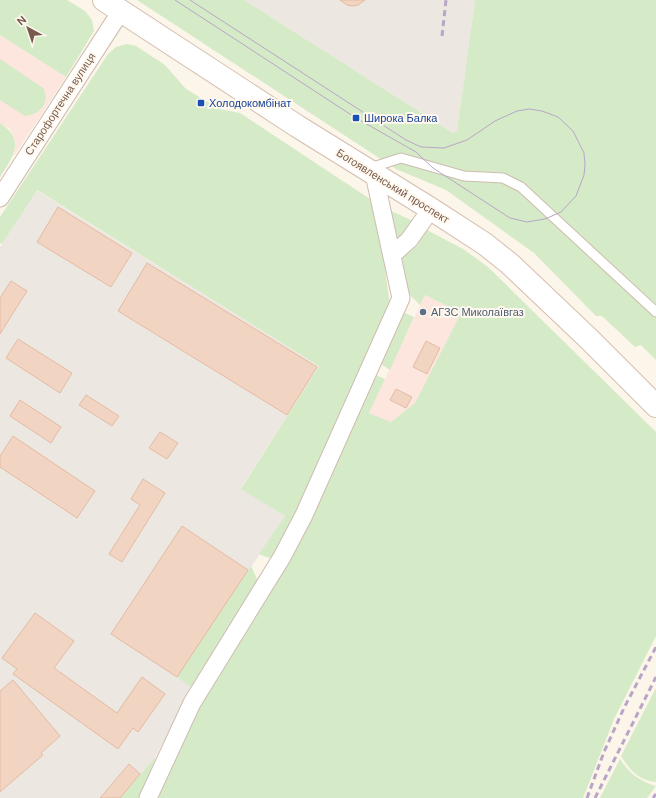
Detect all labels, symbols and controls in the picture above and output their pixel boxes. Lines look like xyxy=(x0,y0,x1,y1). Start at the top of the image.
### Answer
north arrow xyxy=(8,8,48,48)
text: N xyxy=(14,12,29,28)
street label: Старофортечна вулиця xyxy=(22,50,98,158)
place label: Холодокомбінат xyxy=(209,96,291,110)
marker: Холодокомбінат xyxy=(196,98,206,108)
place label: Широка Балка xyxy=(364,111,438,125)
marker: Широка Балка xyxy=(351,113,361,123)
street label: Богоявленський проспект xyxy=(334,146,452,226)
place label: АГЗС Миколаївгаз xyxy=(431,305,524,319)
marker: АГЗС Миколаївгаз xyxy=(418,307,428,317)

